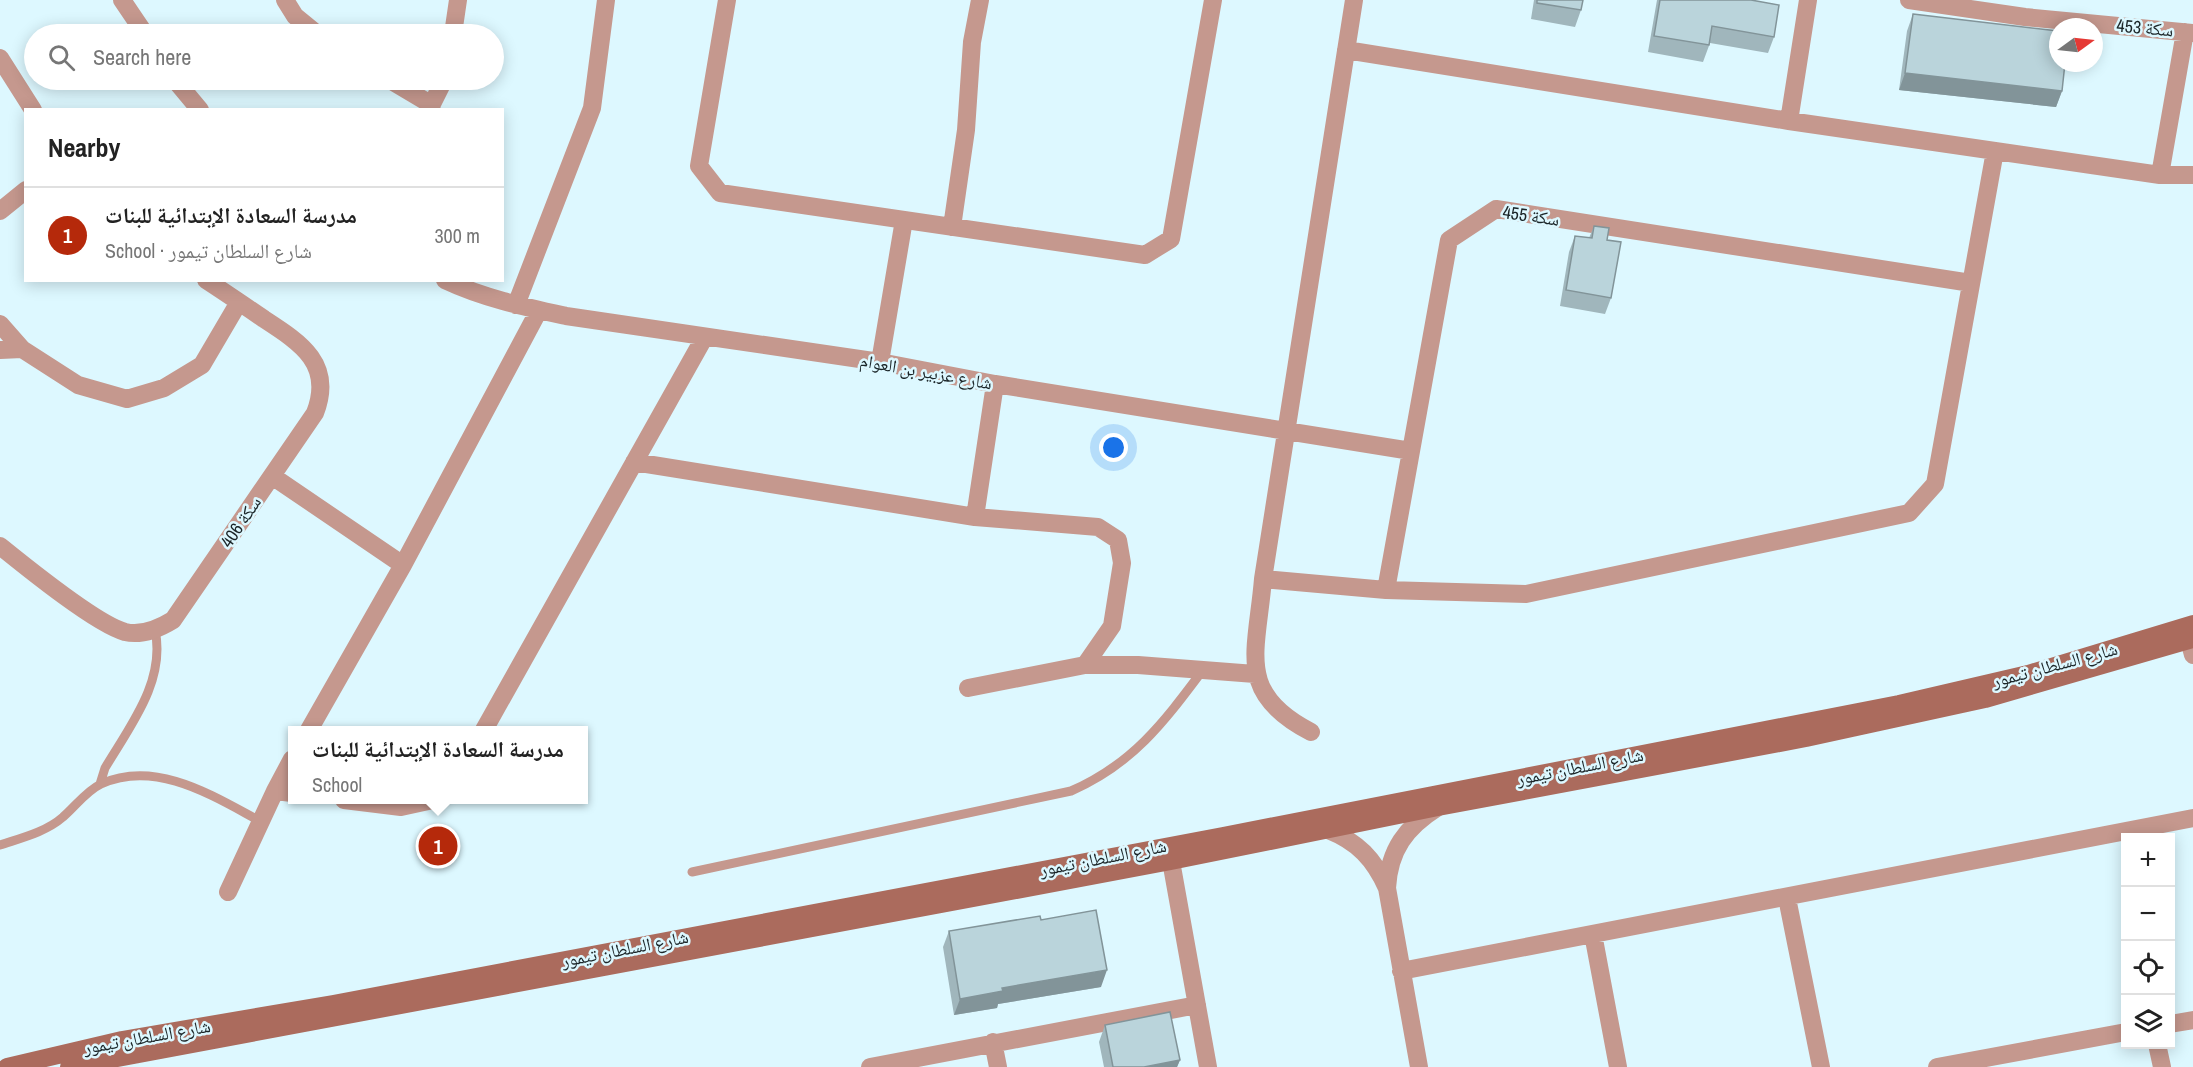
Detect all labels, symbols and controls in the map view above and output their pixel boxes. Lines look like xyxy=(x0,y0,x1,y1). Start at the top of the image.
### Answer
street label: سكة 453 xyxy=(2116,13,2175,42)
north arrow xyxy=(2049,18,2103,72)
search box xyxy=(24,24,504,90)
icon: search xyxy=(45,41,78,74)
text: Search here xyxy=(93,42,191,72)
text: Nearby xyxy=(48,130,120,165)
street label: سكة 455 xyxy=(1501,199,1561,232)
text: مدرسة السعادة الإبتدائية للبنات xyxy=(105,200,357,230)
text: 1 xyxy=(63,222,72,249)
text: 300 m xyxy=(434,222,480,249)
text: School · شارع السلطان تيمور xyxy=(105,237,312,264)
street label: شارع عزبير بن العوام xyxy=(858,348,994,395)
your location xyxy=(1099,433,1128,462)
street label: سكة 406 xyxy=(214,491,267,552)
street label: شارع السلطان تيمور xyxy=(1988,636,2120,694)
popup xyxy=(288,726,588,804)
text: مدرسة السعادة الإبتدائية للبنات xyxy=(312,734,564,764)
street label: شارع السلطان تيمور xyxy=(1513,742,1645,791)
text: School xyxy=(312,771,362,798)
pin: 1 xyxy=(418,824,458,868)
street label: شارع السلطان تيمور xyxy=(1036,833,1168,882)
map controls xyxy=(2121,833,2175,1049)
button: + xyxy=(2121,833,2175,887)
button: − xyxy=(2121,887,2175,941)
street label: شارع السلطان تيمور xyxy=(558,924,690,973)
button: locate xyxy=(2121,941,2175,995)
button: layers xyxy=(2121,995,2175,1049)
street label: شارع السلطان تيمور xyxy=(80,1013,212,1060)

